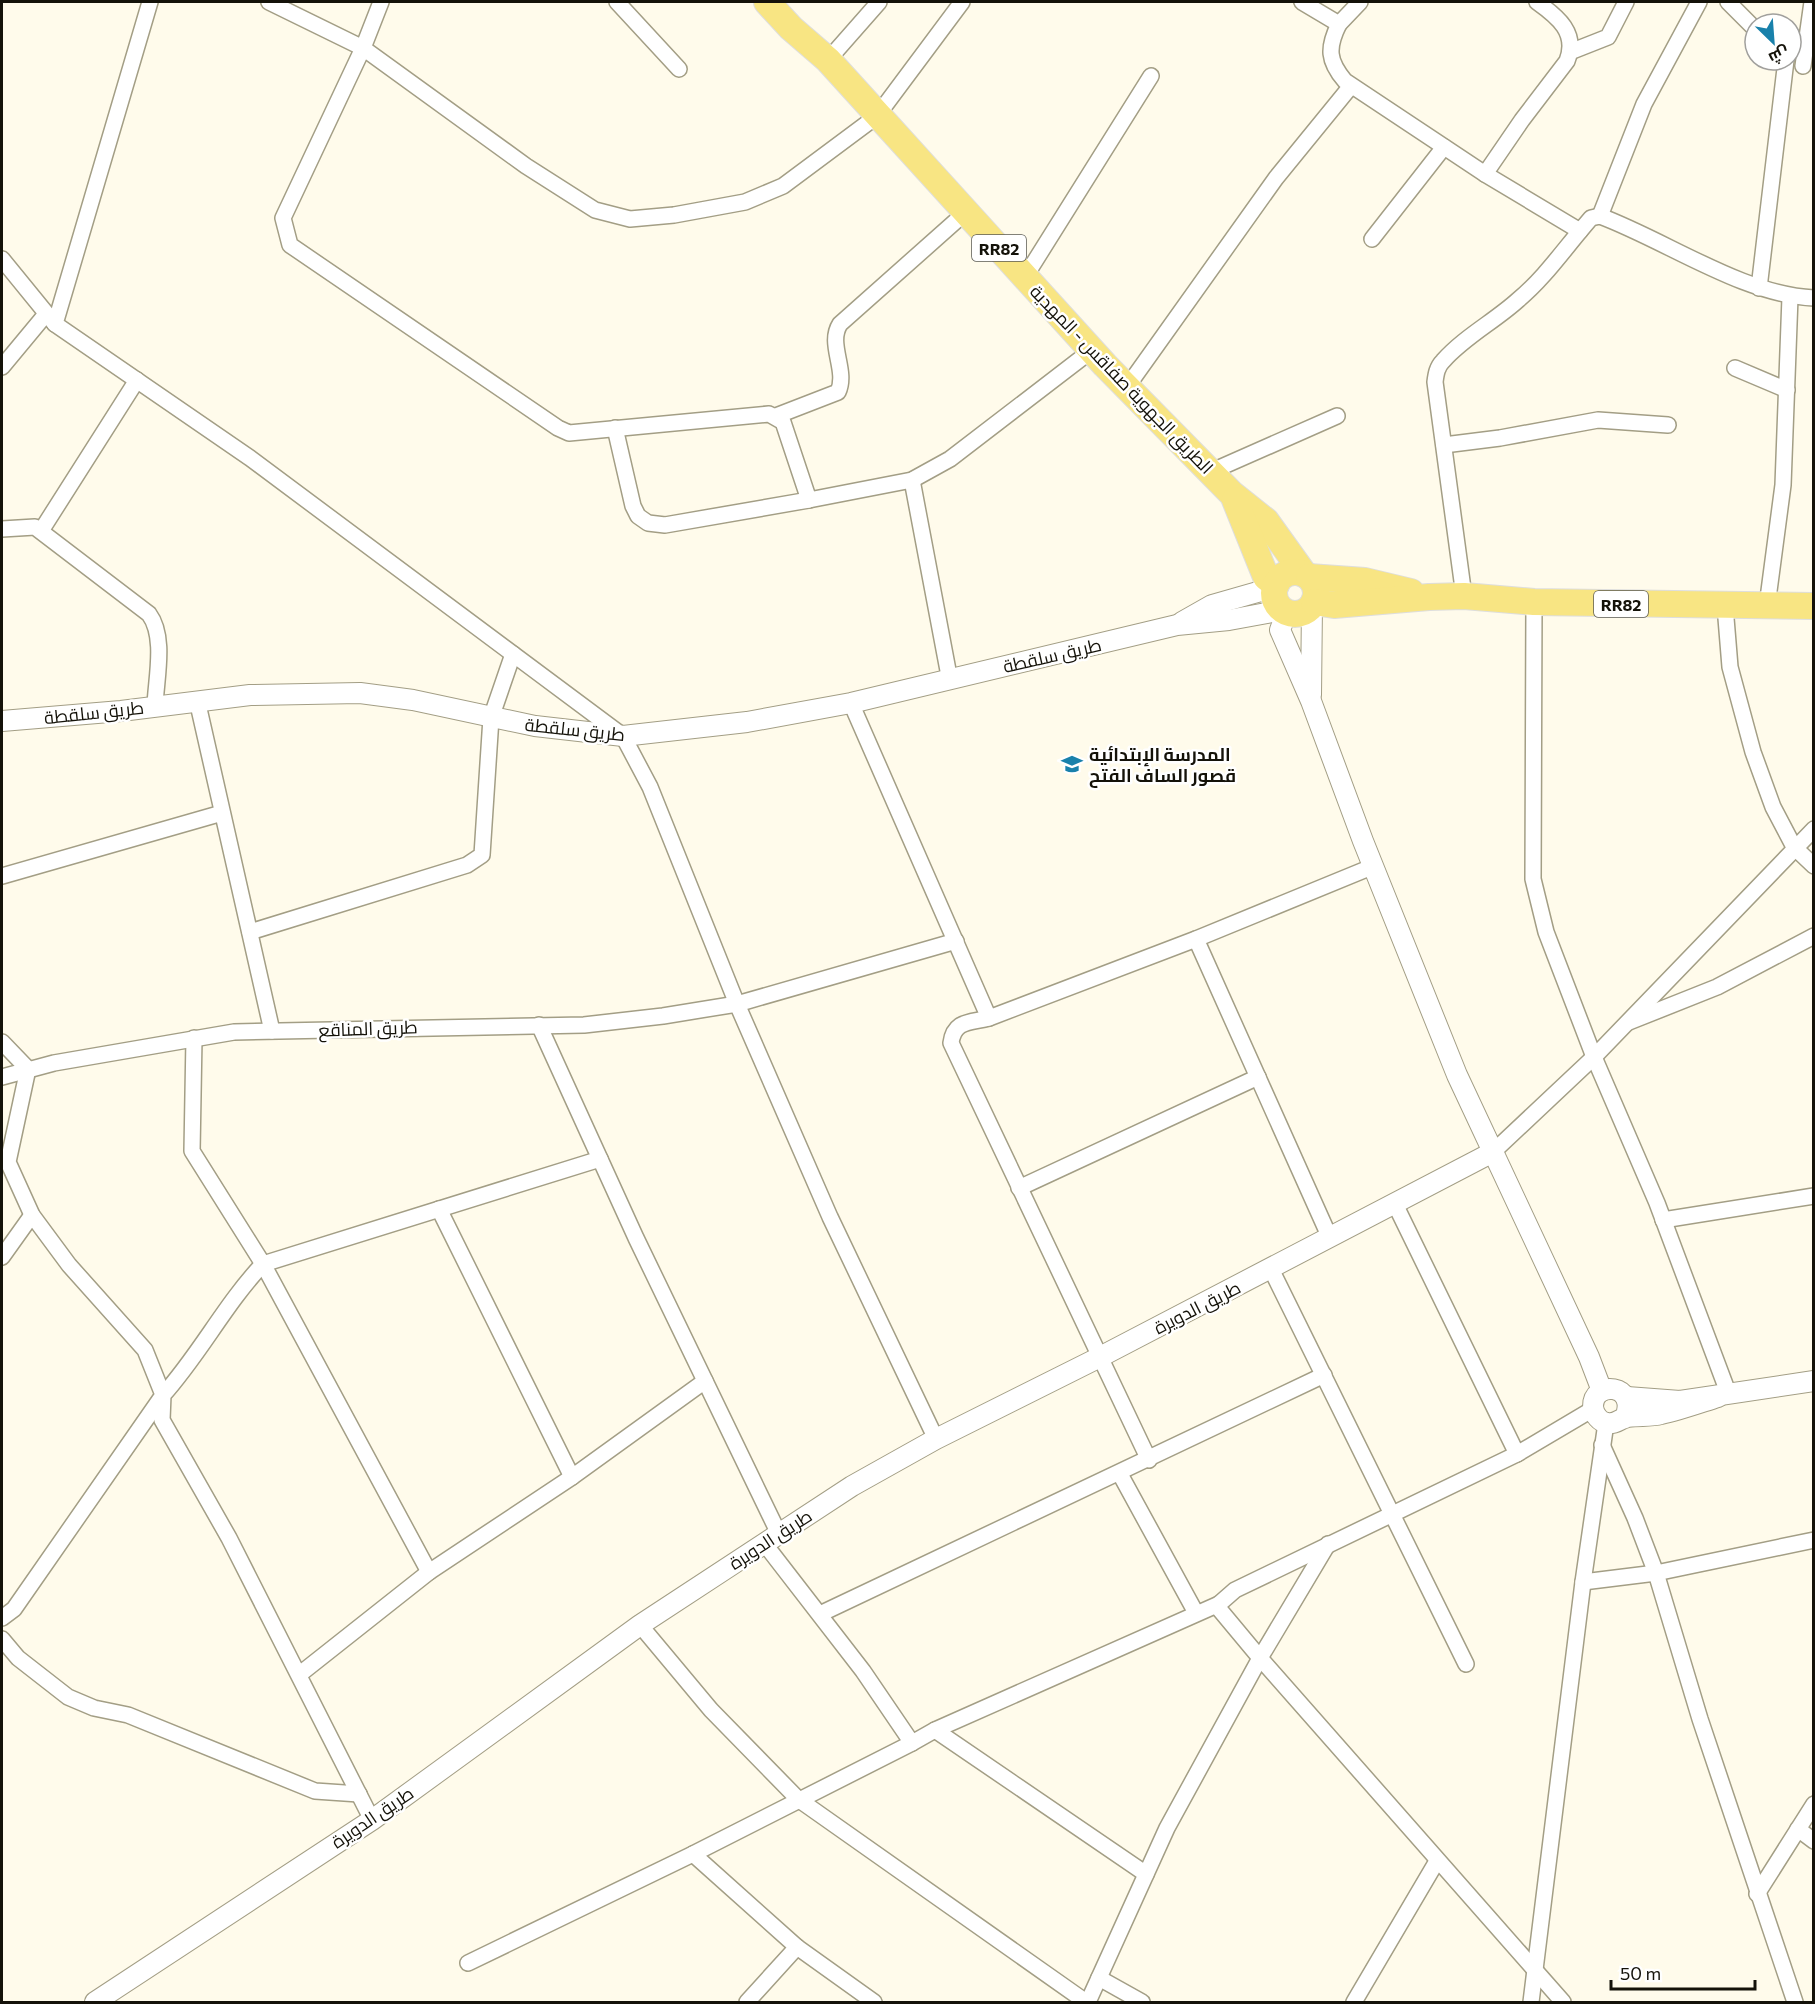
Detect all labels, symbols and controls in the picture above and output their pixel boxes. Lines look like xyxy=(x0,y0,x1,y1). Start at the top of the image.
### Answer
north arrow xyxy=(1743,12,1803,72)
text: ش xyxy=(1766,42,1793,69)
road number: RR82 xyxy=(972,235,1026,261)
street label: الطريق الجهوية صفاقس - المهدية xyxy=(1024,280,1218,479)
road number: RR82 xyxy=(1594,591,1648,617)
street label: طريق سلقطة xyxy=(1001,633,1104,679)
street label: طريق سلقطة xyxy=(43,696,145,730)
street label: طريق سلقطة xyxy=(524,713,626,747)
place label: المدرسة الإبتدائية قصور الساف الفتح xyxy=(1089,743,1236,788)
school or university icon: المدرسة الإبتدائية قصور الساف الفتح xyxy=(1060,752,1084,776)
street label: طريق المناقع xyxy=(318,1015,418,1043)
street label: طريق الدويرة xyxy=(1150,1276,1245,1340)
street label: طريق الدويرة xyxy=(724,1504,817,1576)
street label: طريق الدويرة xyxy=(327,1781,418,1854)
scale bar xyxy=(1611,1953,1755,1991)
text: 50 m xyxy=(1620,1962,1661,1984)

